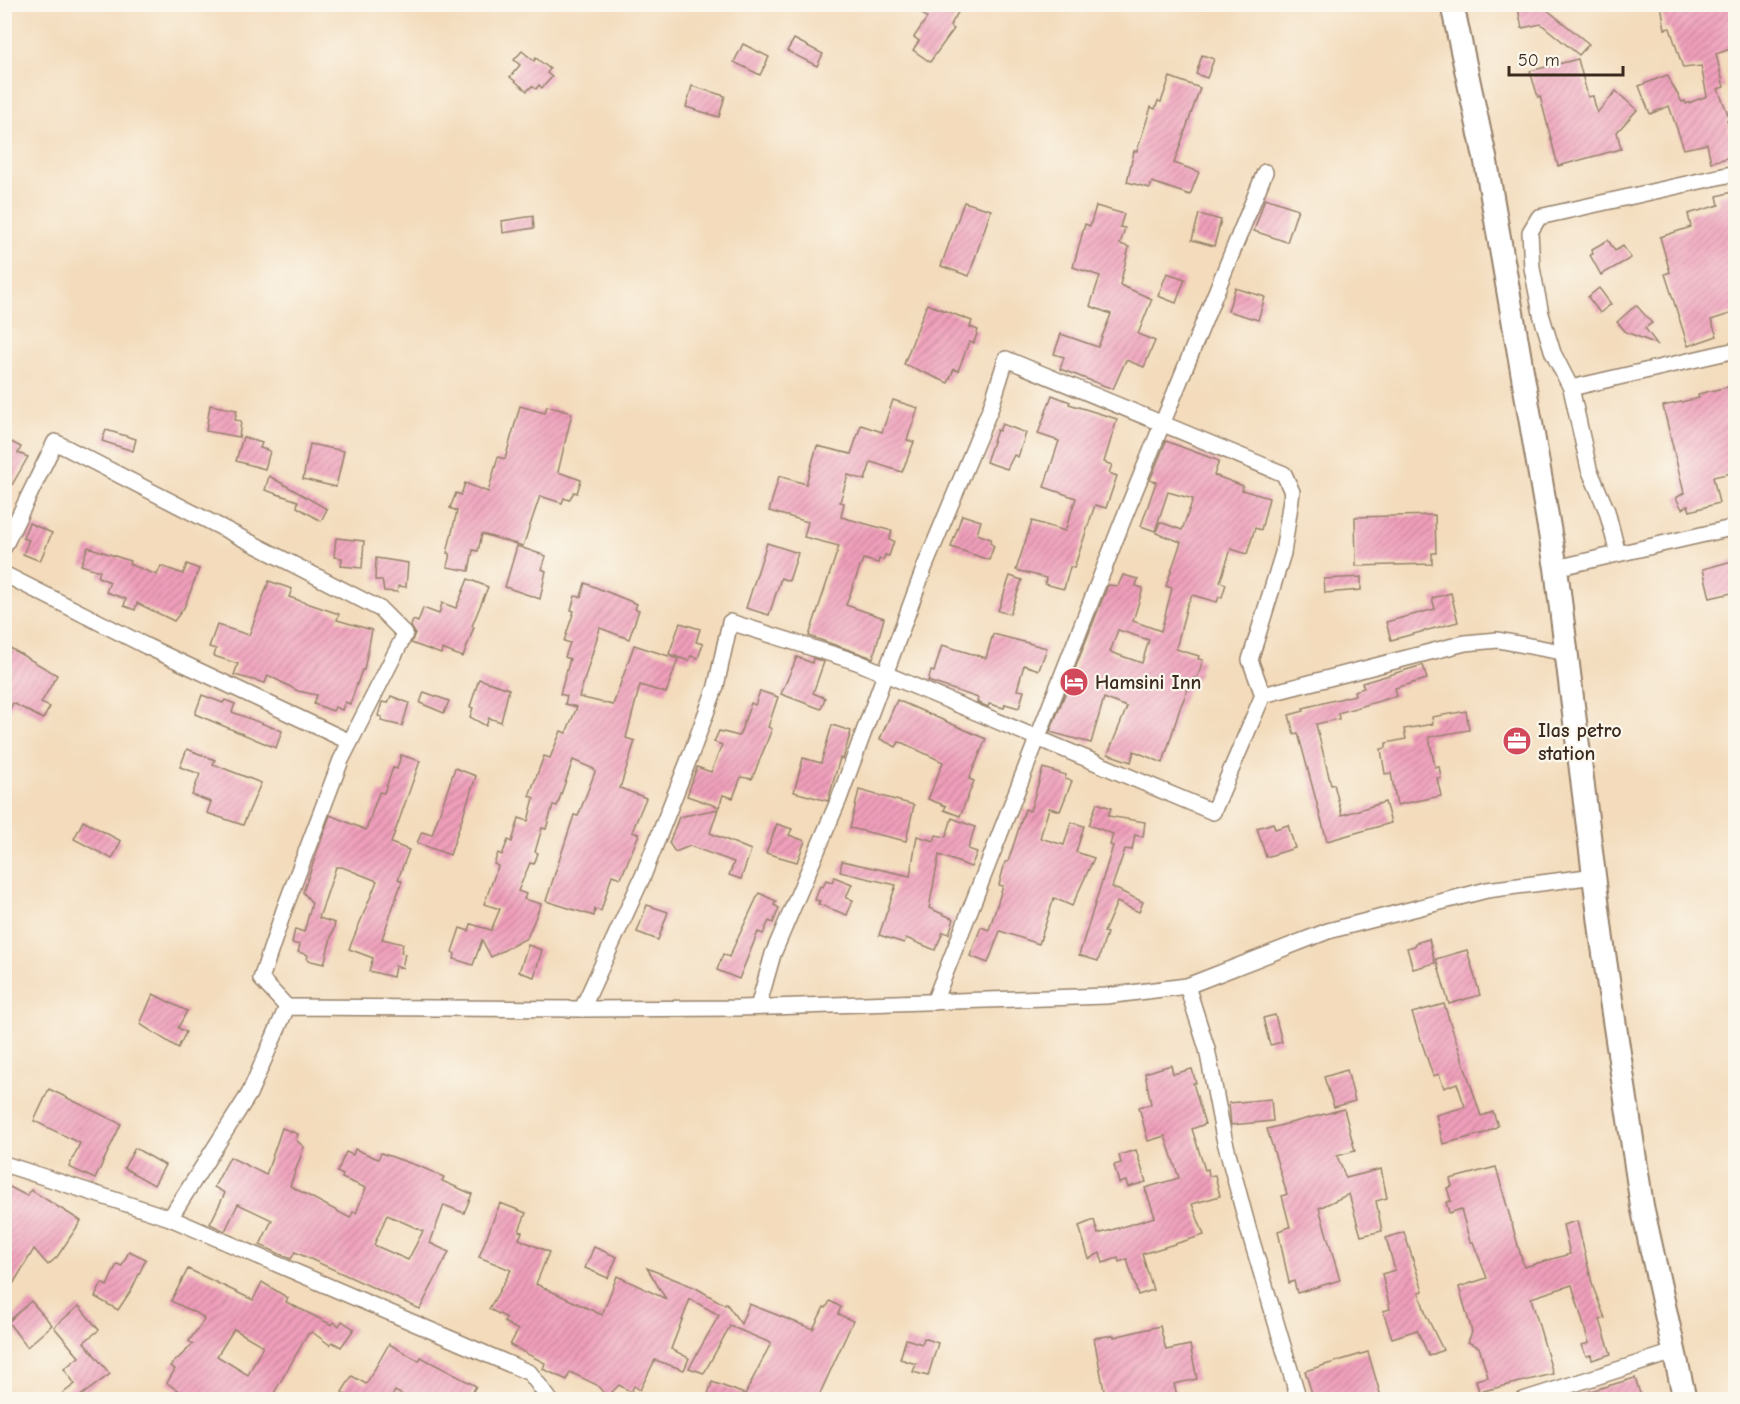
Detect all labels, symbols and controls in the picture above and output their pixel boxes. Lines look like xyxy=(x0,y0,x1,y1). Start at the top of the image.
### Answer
scale bar xyxy=(1509,39,1623,77)
text: 50 m xyxy=(1518,50,1560,71)
hotel icon: Hamsini Inn xyxy=(1058,666,1090,698)
place label: Hamsini Inn xyxy=(1095,671,1201,694)
place label: Ilas petro station xyxy=(1538,719,1622,765)
office icon: Ilas petro station xyxy=(1501,725,1533,757)

